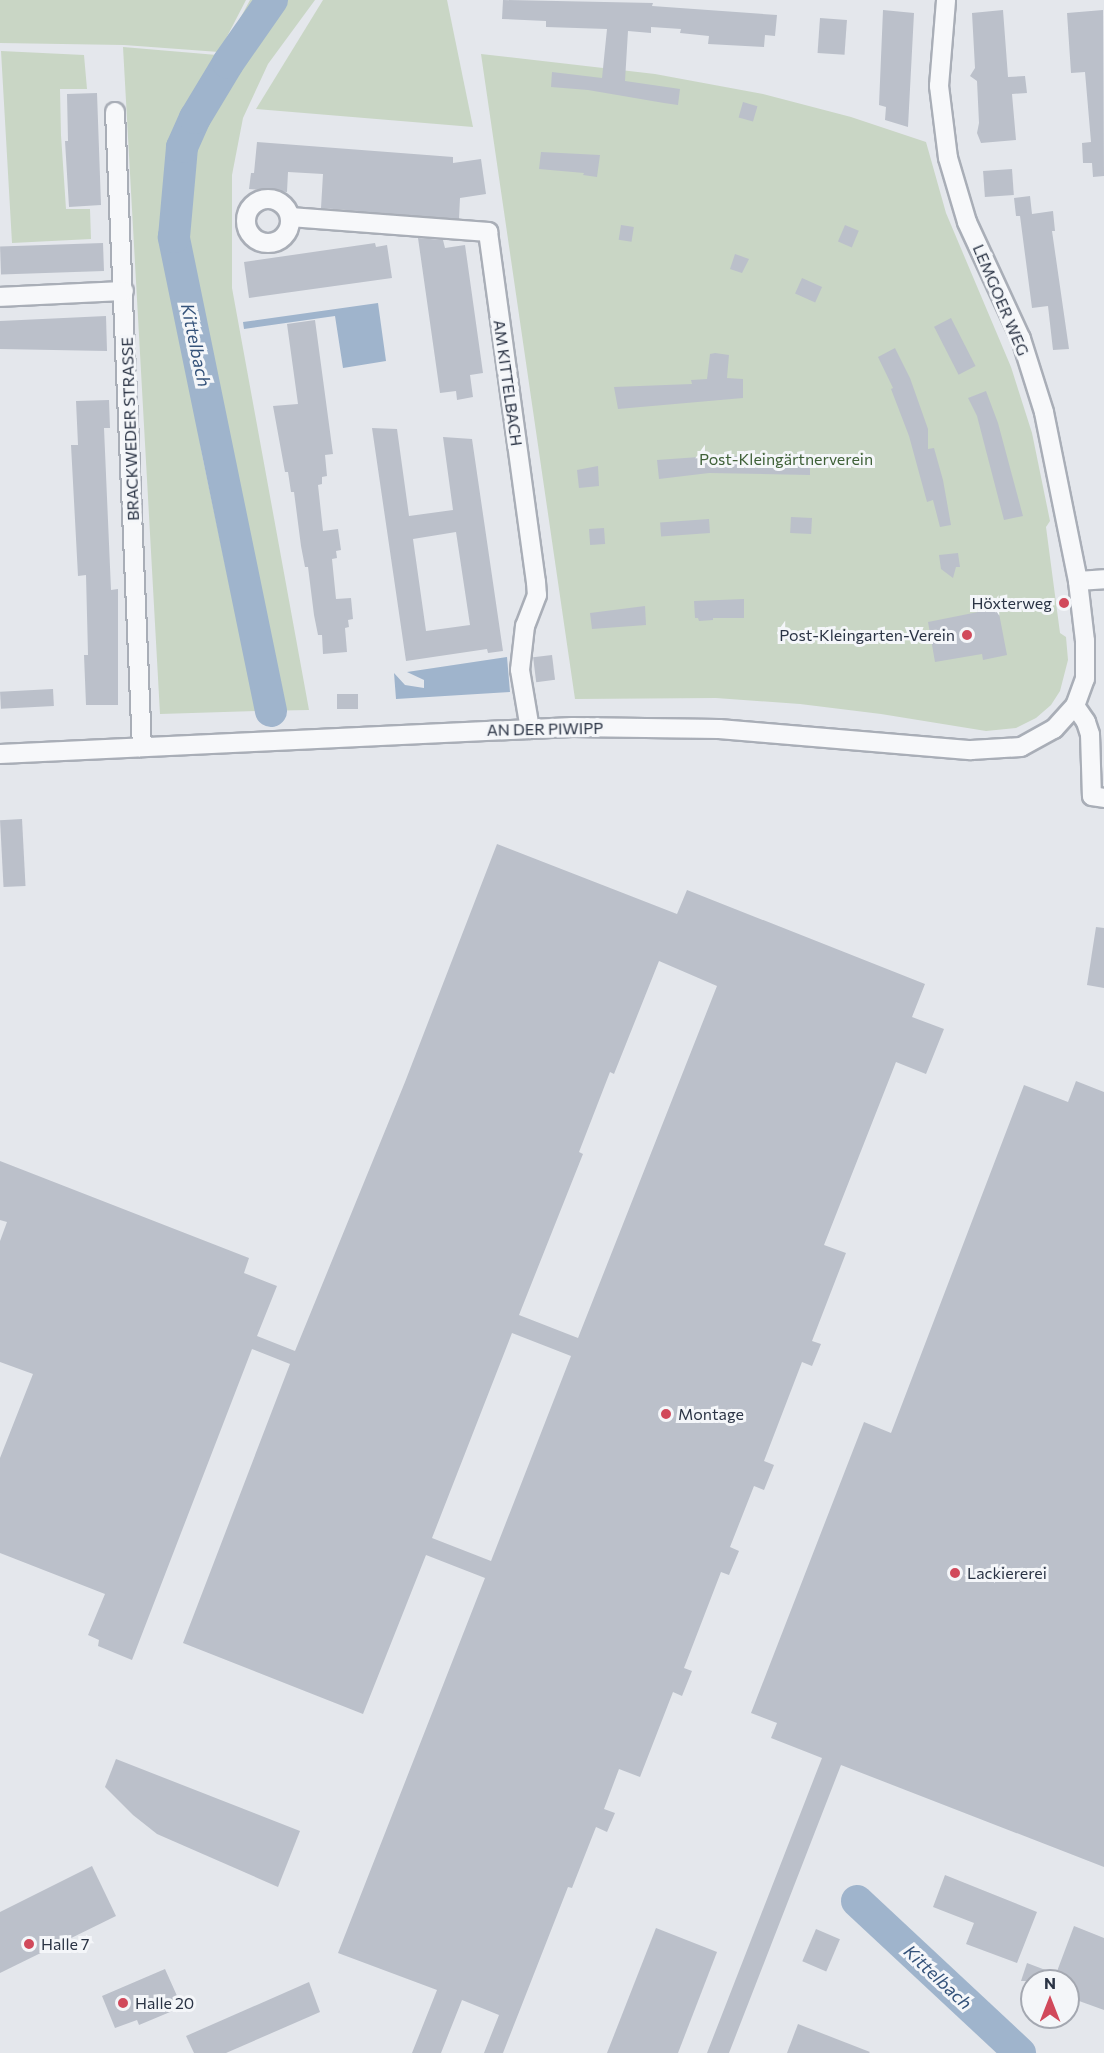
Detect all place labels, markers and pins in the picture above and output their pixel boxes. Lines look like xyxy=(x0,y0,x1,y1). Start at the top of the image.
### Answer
place label: Höxterweg xyxy=(971,593,1052,613)
marker: Höxterweg xyxy=(1057,596,1071,610)
place label: Post-Kleingarten-Verein xyxy=(779,625,955,645)
marker: Post-Kleingarten-Verein xyxy=(960,628,974,642)
place label: Montage xyxy=(678,1404,744,1424)
marker: Montage xyxy=(659,1407,673,1421)
place label: Lackiererei xyxy=(967,1563,1047,1583)
marker: Lackiererei xyxy=(948,1566,962,1580)
place label: Halle 7 xyxy=(41,1934,89,1954)
marker: Halle 7 xyxy=(22,1937,36,1951)
place label: Halle 20 xyxy=(135,1993,194,2013)
marker: Halle 20 xyxy=(116,1996,130,2010)

